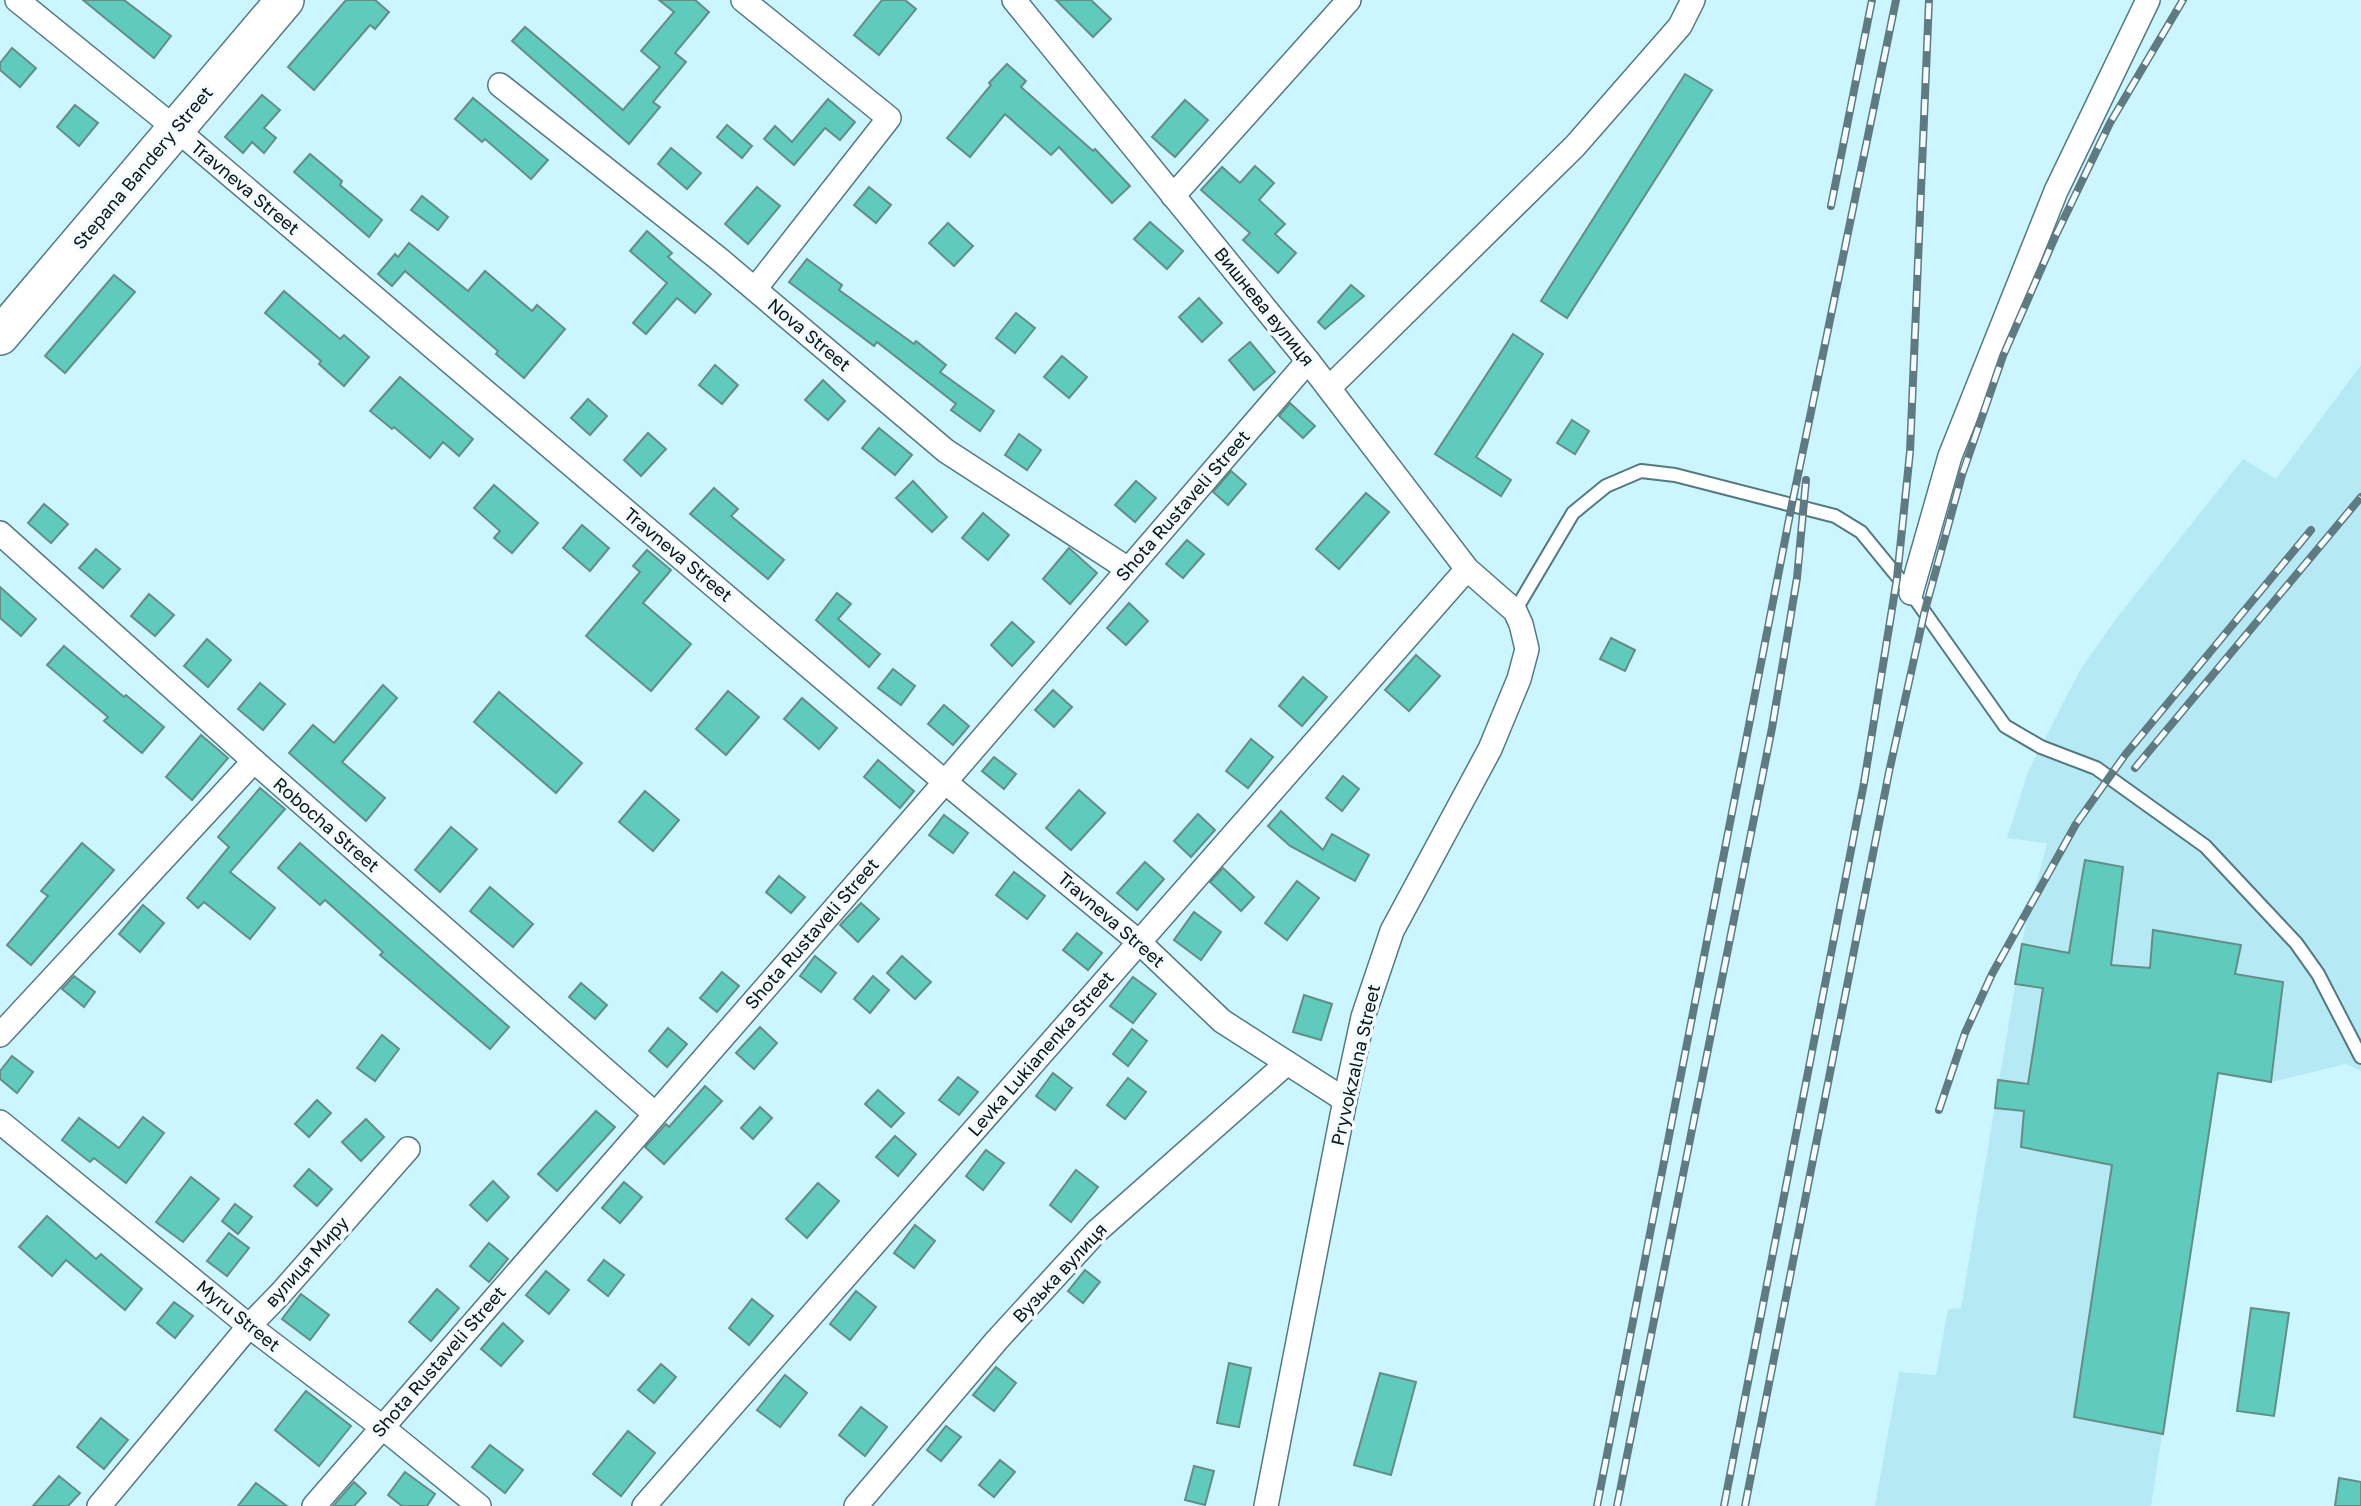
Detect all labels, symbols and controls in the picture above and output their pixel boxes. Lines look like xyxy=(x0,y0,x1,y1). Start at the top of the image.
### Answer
street label: Stepana Bandery Street xyxy=(68,81,217,253)
street label: Travneva Street xyxy=(187,135,304,239)
street label: Вишнева вулиця xyxy=(1210,243,1319,370)
street label: Nova Street xyxy=(764,293,856,375)
street label: Shota Rustaveli Street xyxy=(1111,425,1254,585)
street label: Travneva Street xyxy=(620,502,737,606)
street label: Robocha Street xyxy=(269,772,384,876)
street label: Shota Rustaveli Street xyxy=(740,853,883,1013)
street label: Travneva Street xyxy=(1054,867,1170,972)
street label: Levka Lukianenka Street xyxy=(963,966,1118,1140)
street label: Pryvokzalna Street xyxy=(1326,982,1384,1148)
street label: вулиця Миру xyxy=(260,1211,353,1311)
street label: Вузька вулиця xyxy=(1008,1218,1111,1327)
street label: Myru Street xyxy=(192,1275,285,1356)
street label: Shota Rustaveli Street xyxy=(367,1281,510,1441)

